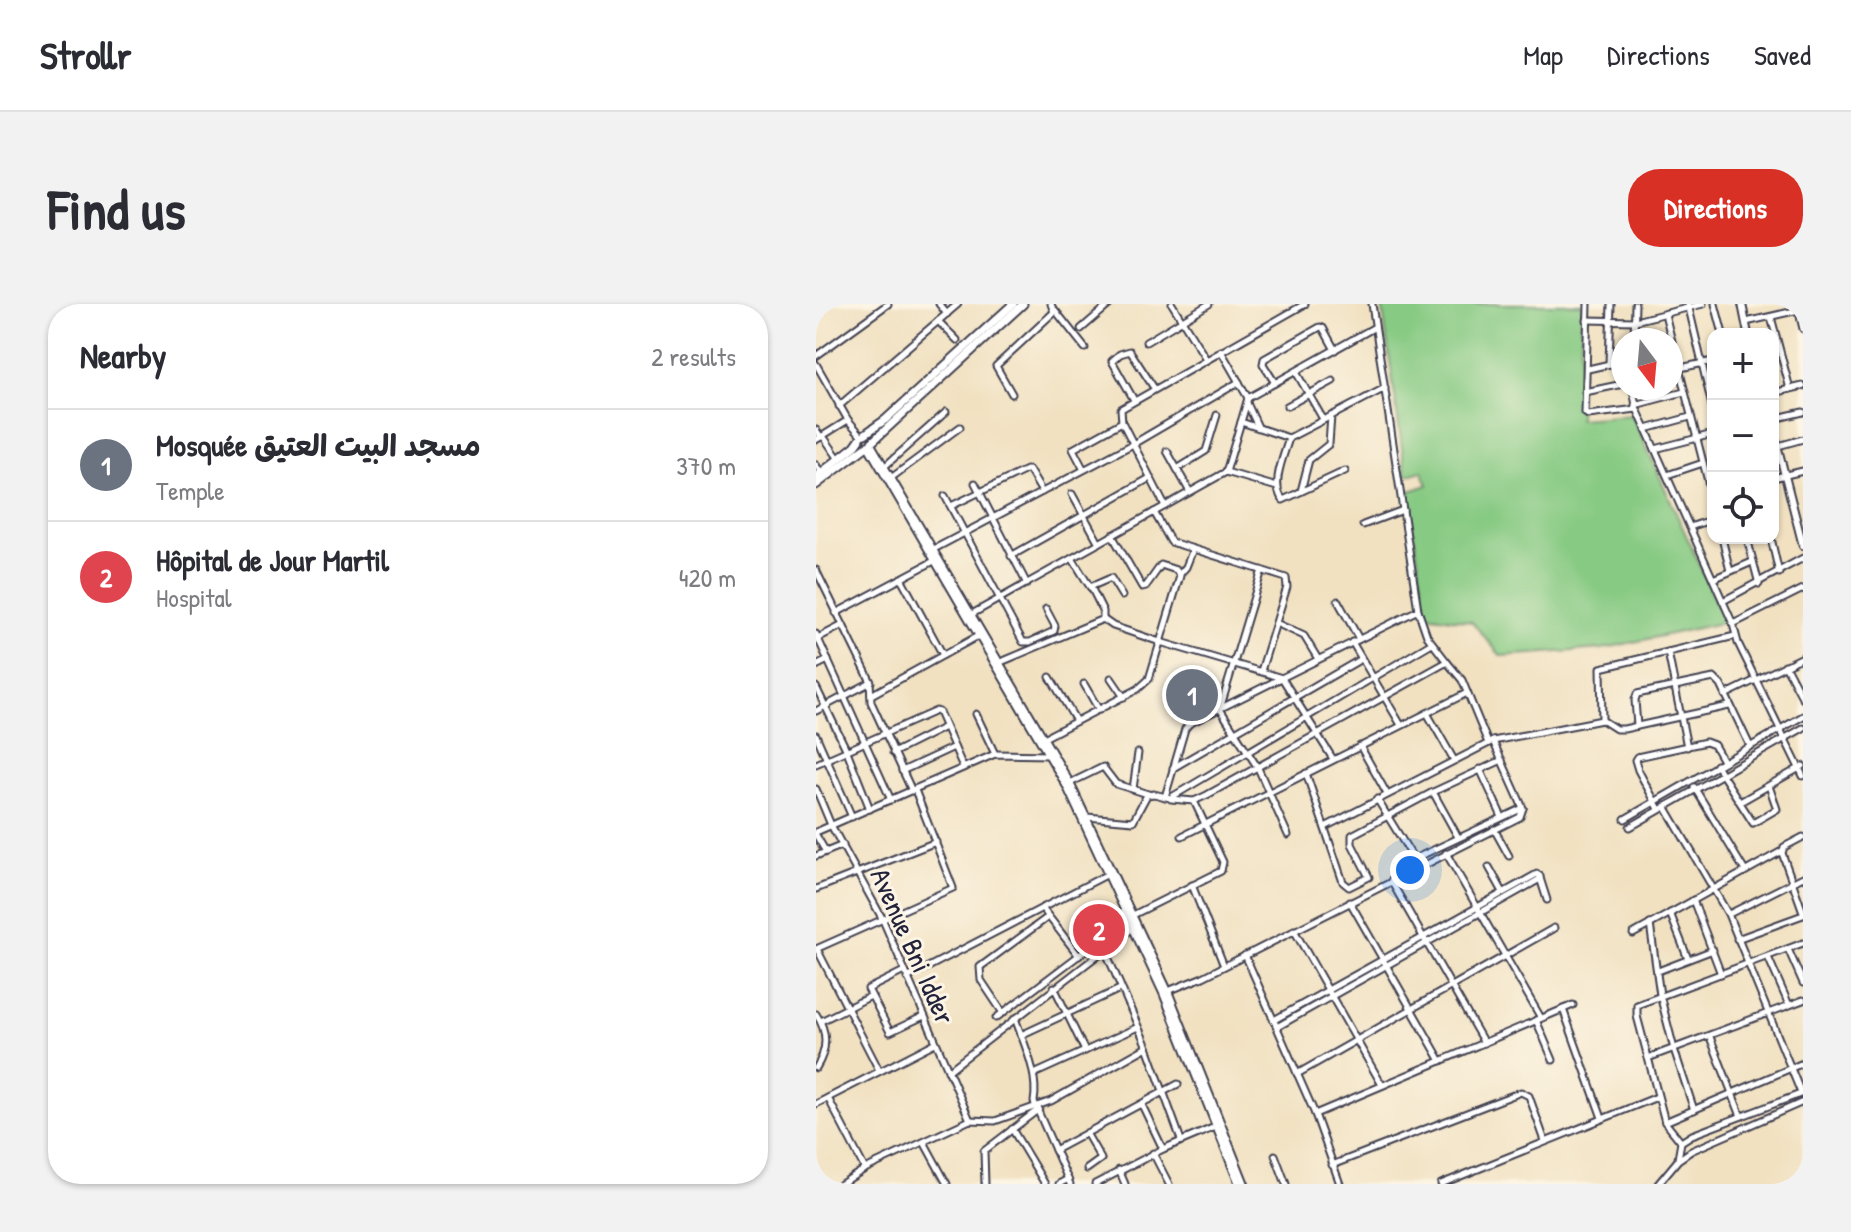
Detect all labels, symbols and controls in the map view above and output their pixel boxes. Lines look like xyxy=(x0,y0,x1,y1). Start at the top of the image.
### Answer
text: Strollr xyxy=(40,29,131,81)
text: Map xyxy=(1523,36,1563,74)
text: Directions xyxy=(1607,36,1710,74)
text: Saved xyxy=(1754,36,1811,74)
button: Directions xyxy=(1628,169,1803,247)
text: Find us xyxy=(48,171,186,246)
north arrow xyxy=(1611,328,1683,400)
map controls xyxy=(1707,328,1779,544)
button: + xyxy=(1707,328,1779,400)
text: Nearby xyxy=(80,333,166,379)
text: 2 results xyxy=(651,339,736,374)
button: − xyxy=(1707,400,1779,472)
text: Mosquée مسجد البيت العتيق xyxy=(156,425,481,465)
text: 1 xyxy=(101,448,111,483)
text: 370 m xyxy=(676,448,736,483)
button: locate xyxy=(1707,472,1779,544)
text: Temple xyxy=(156,473,225,508)
text: Hôpital de Jour Martil xyxy=(156,540,389,580)
text: 2 xyxy=(100,560,112,595)
text: 420 m xyxy=(679,560,736,595)
text: Hospital xyxy=(156,580,232,615)
pin: 1 xyxy=(1166,665,1218,725)
your location xyxy=(1390,850,1430,890)
street label: Avenue Bni Idder xyxy=(862,862,964,1030)
pin: 2 xyxy=(1073,900,1125,960)

